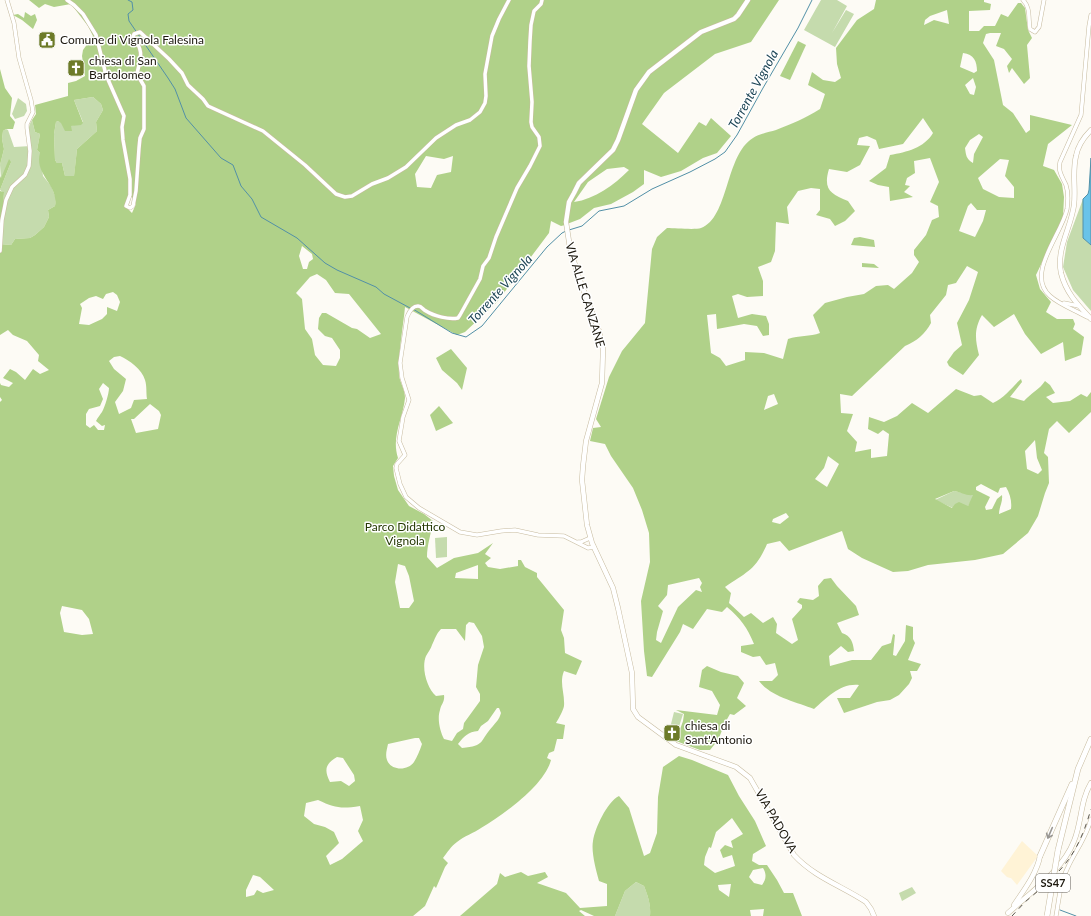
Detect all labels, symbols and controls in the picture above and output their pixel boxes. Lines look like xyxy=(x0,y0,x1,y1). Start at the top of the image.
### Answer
public building icon: Comune di Vignola Falesina xyxy=(37,30,57,50)
place label: Comune di Vignola Falesina xyxy=(60,32,204,47)
water label: Torrente Vignola xyxy=(725,46,782,131)
place label: chiesa di San Bartolomeo xyxy=(89,53,157,82)
church icon: chiesa di San Bartolomeo xyxy=(66,58,86,78)
street label: VIA ALLE CANZANE xyxy=(562,241,609,349)
water label: Torrente Vignola xyxy=(465,251,536,327)
park label: Parco Didattico Vignola xyxy=(365,519,446,548)
place label: chiesa di Sant'Antonio xyxy=(685,718,752,747)
church icon: chiesa di Sant'Antonio xyxy=(662,723,682,743)
street label: VIA PADOVA xyxy=(752,786,801,856)
one-way arrow xyxy=(1046,826,1053,838)
road number: SS47 xyxy=(1036,874,1070,892)

